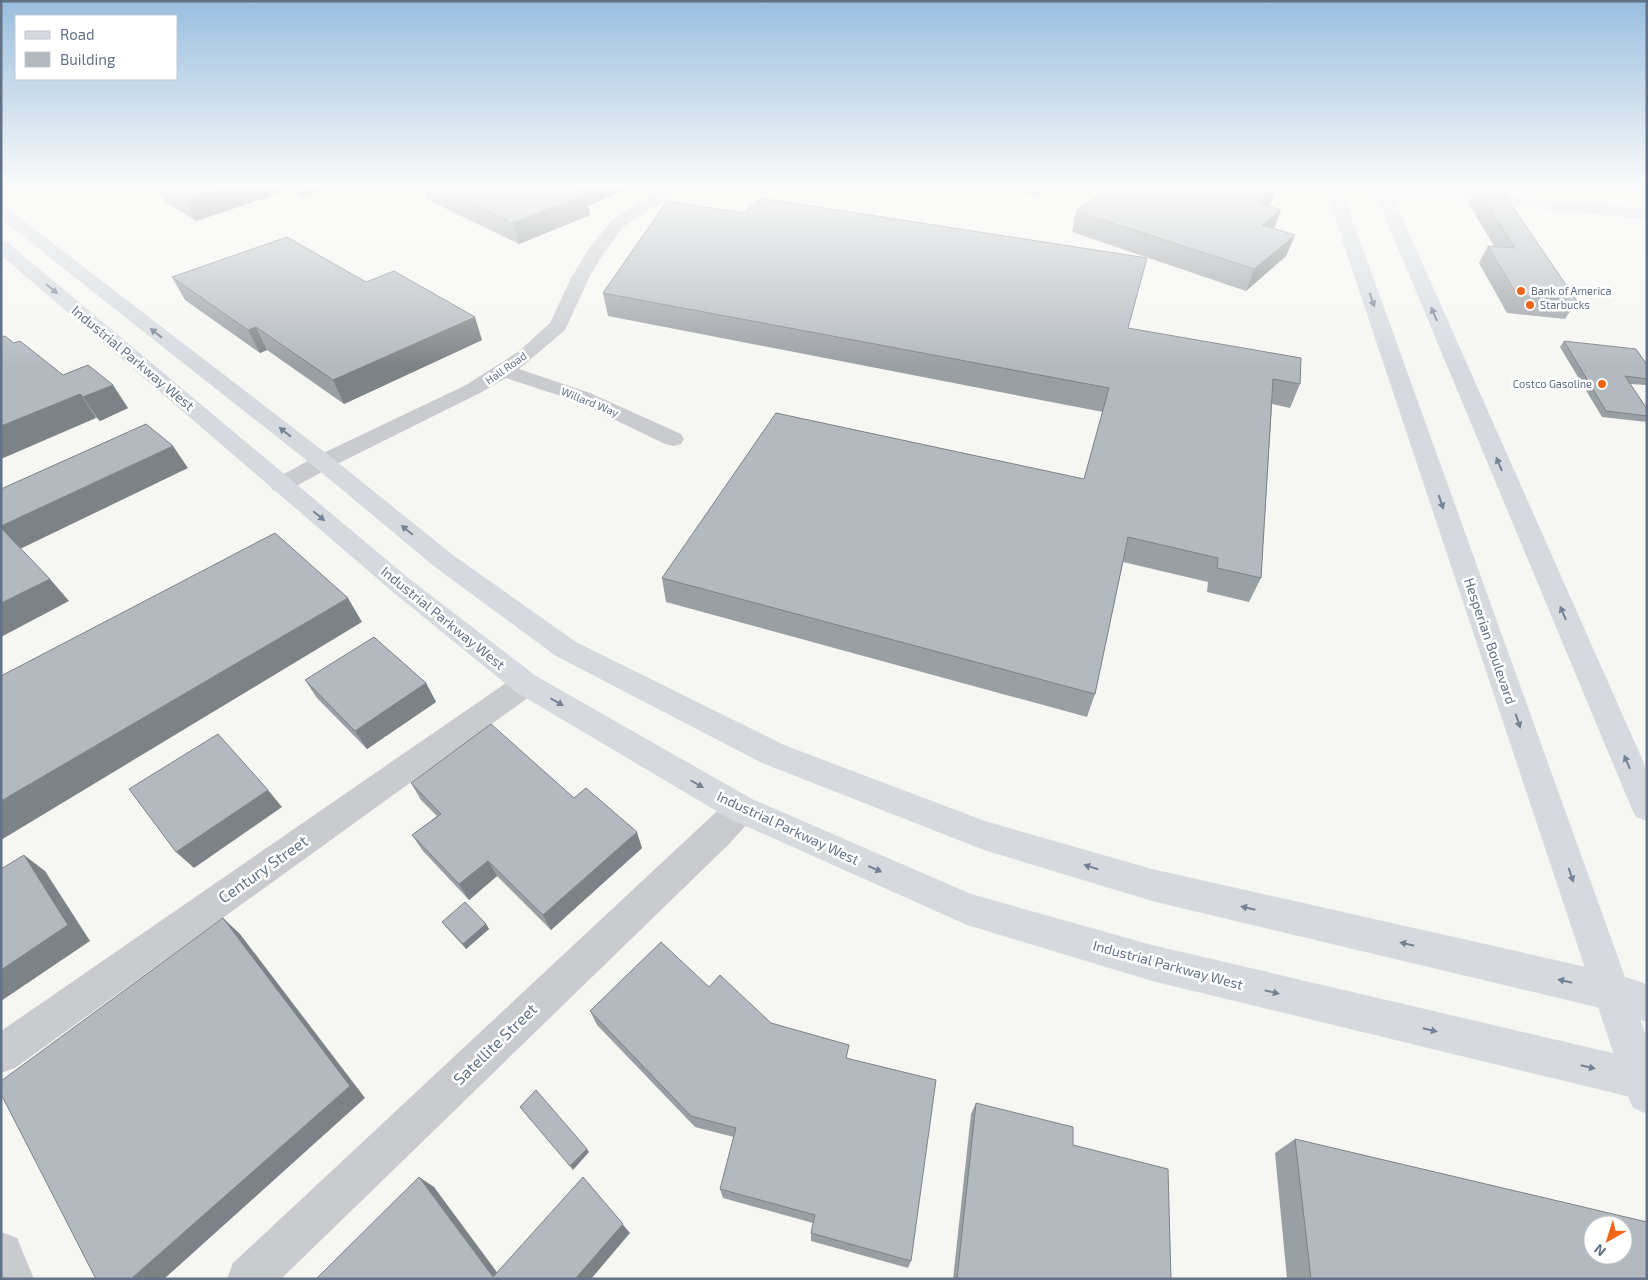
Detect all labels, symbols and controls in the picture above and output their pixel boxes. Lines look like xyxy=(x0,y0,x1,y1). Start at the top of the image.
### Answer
legend xyxy=(15,15,178,80)
text: Road xyxy=(60,25,95,43)
text: Building xyxy=(60,50,116,68)
one-way arrow xyxy=(45,283,58,294)
place label: Bank of America xyxy=(1531,284,1612,297)
marker: Bank of America xyxy=(1515,285,1527,297)
one-way arrow xyxy=(1369,293,1376,308)
place label: Starbucks xyxy=(1540,298,1590,311)
marker: Starbucks xyxy=(1524,299,1536,311)
street label: Industrial Parkway West xyxy=(69,301,198,414)
one-way arrow xyxy=(1430,307,1438,321)
one-way arrow xyxy=(150,327,163,338)
street label: Hall Road xyxy=(483,349,529,387)
place label: Costco Gasoline xyxy=(1513,377,1592,390)
marker: Costco Gasoline xyxy=(1596,378,1608,390)
street label: Willard Way xyxy=(560,384,621,419)
one-way arrow xyxy=(279,427,292,438)
one-way arrow xyxy=(1494,457,1502,471)
one-way arrow xyxy=(1437,495,1445,510)
one-way arrow xyxy=(312,511,325,522)
one-way arrow xyxy=(400,525,413,536)
street label: Industrial Parkway West xyxy=(378,562,509,673)
street label: Hesperian Boulevard xyxy=(1461,575,1520,706)
one-way arrow xyxy=(1559,606,1567,620)
one-way arrow xyxy=(550,698,563,707)
one-way arrow xyxy=(1515,714,1522,729)
one-way arrow xyxy=(1623,755,1631,769)
one-way arrow xyxy=(690,780,705,788)
street label: Industrial Parkway West xyxy=(714,787,862,868)
street label: Century Street xyxy=(214,831,311,906)
one-way arrow xyxy=(1084,863,1099,871)
one-way arrow xyxy=(868,865,882,873)
one-way arrow xyxy=(1568,867,1576,882)
one-way arrow xyxy=(1241,904,1256,912)
street label: Industrial Parkway West xyxy=(1091,936,1245,993)
one-way arrow xyxy=(1399,940,1414,948)
one-way arrow xyxy=(1558,977,1573,985)
one-way arrow xyxy=(1265,988,1280,996)
street label: Satellite Street xyxy=(449,999,540,1088)
one-way arrow xyxy=(1423,1026,1438,1034)
one-way arrow xyxy=(1581,1063,1596,1071)
north arrow xyxy=(1583,1215,1633,1265)
text: N xyxy=(1590,1241,1609,1260)

